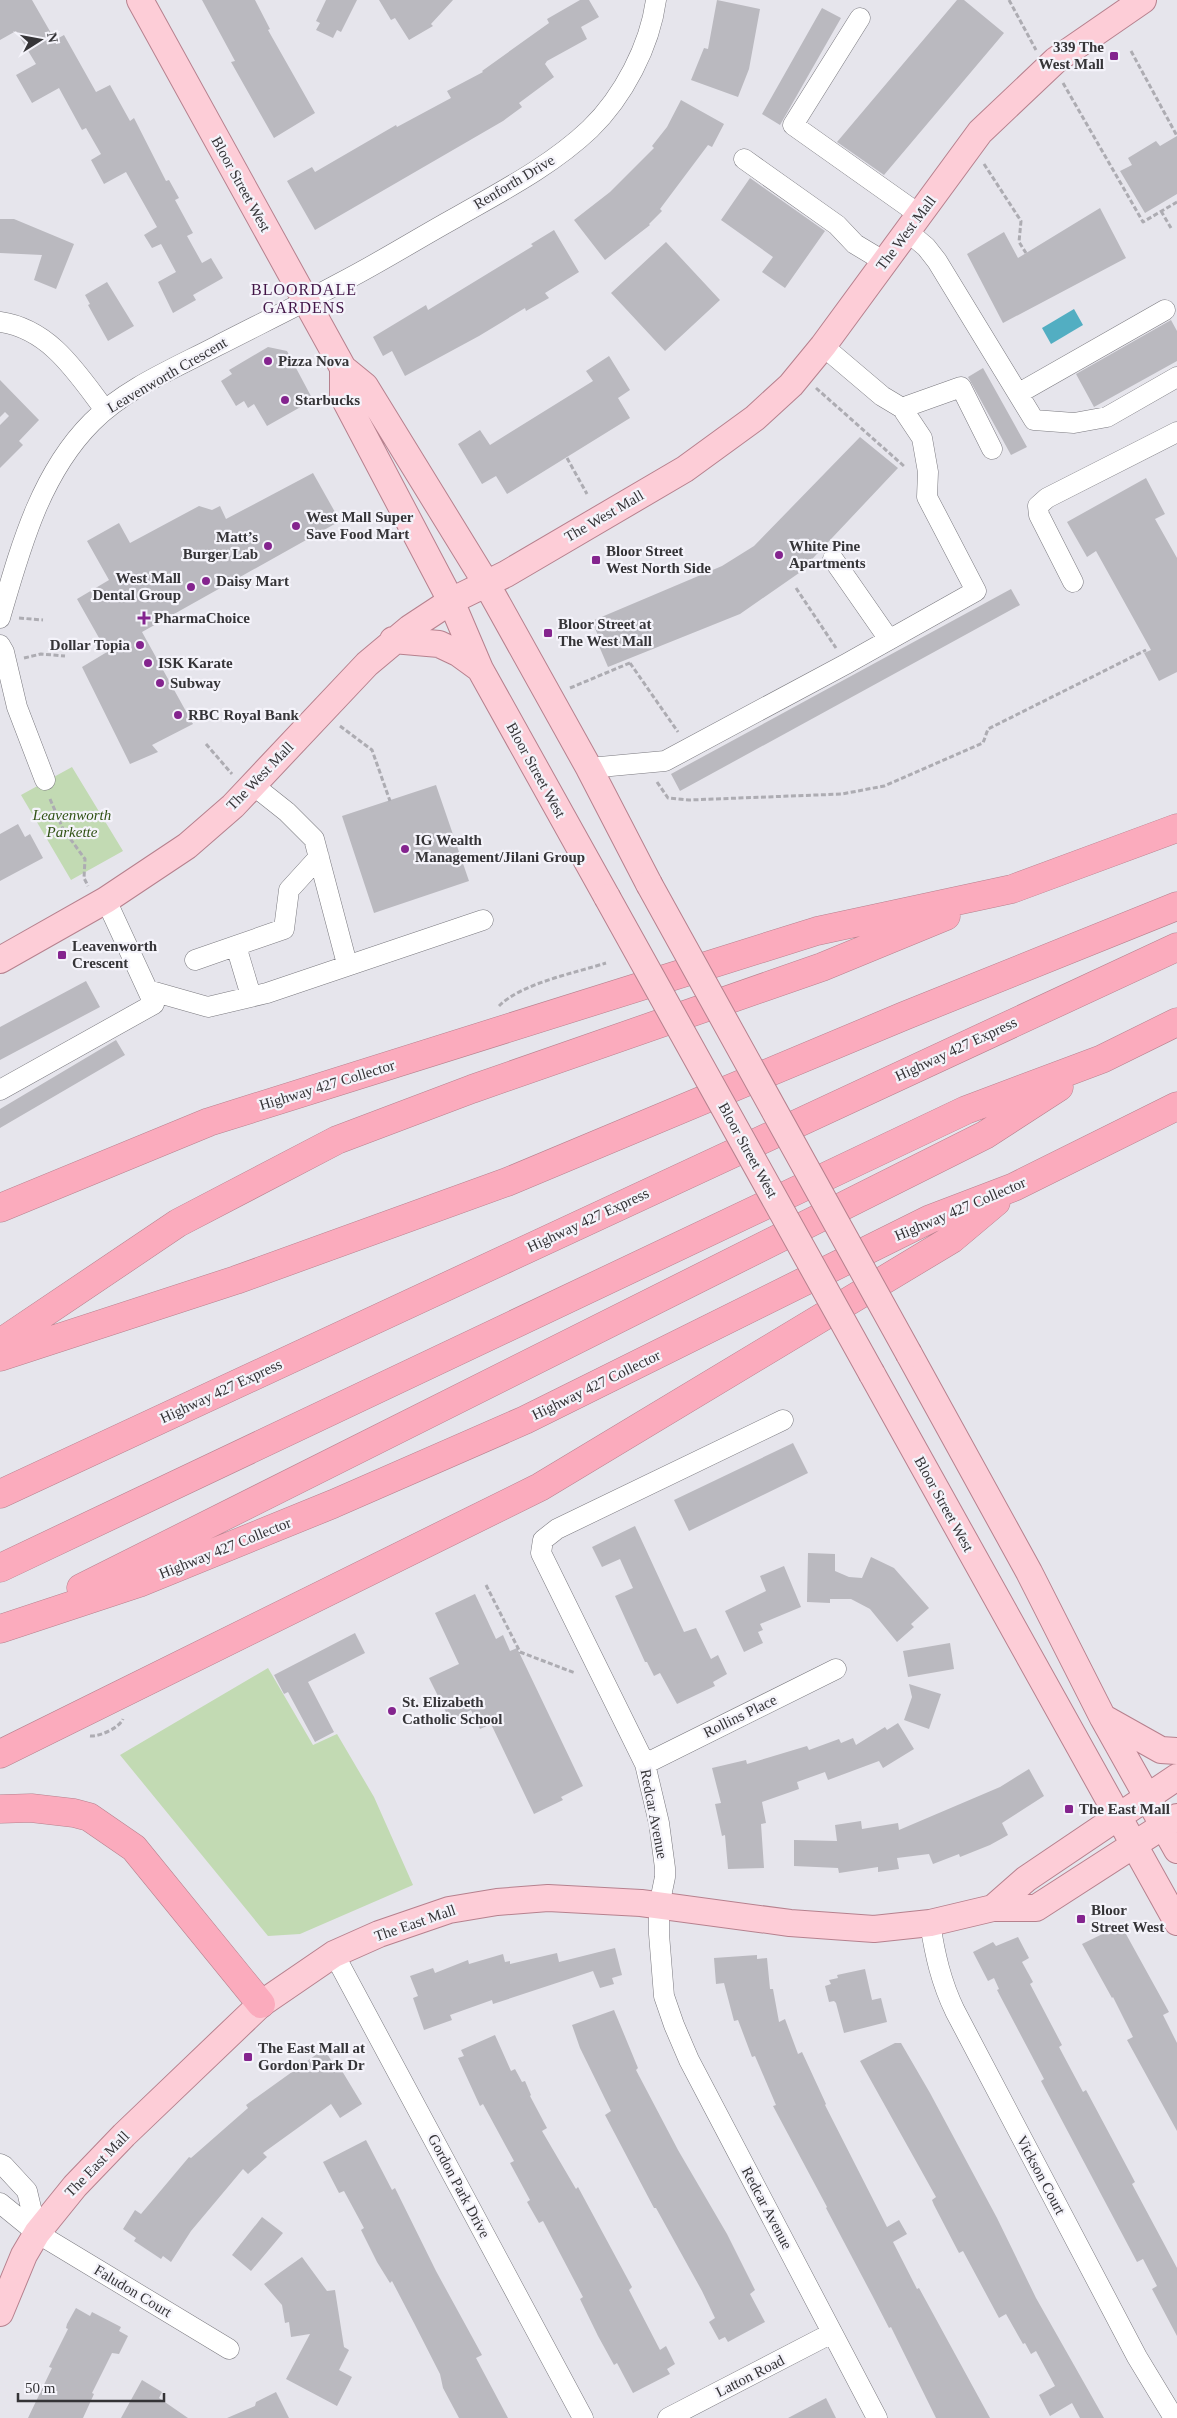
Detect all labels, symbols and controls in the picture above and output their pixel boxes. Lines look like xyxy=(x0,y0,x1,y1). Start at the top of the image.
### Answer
north arrow xyxy=(15,15,65,65)
text: N xyxy=(44,31,61,44)
place label: 339 The West Mall xyxy=(1039,39,1104,72)
marker: 339 The West Mall xyxy=(1108,50,1120,62)
street label: Bloor Street West xyxy=(208,134,274,235)
street label: Renforth Drive xyxy=(471,151,558,212)
street label: The West Mall xyxy=(873,193,939,273)
district label: BLOORDALE GARDENS xyxy=(251,281,357,316)
street label: Leavenworth Crescent xyxy=(104,334,230,416)
place label: Pizza Nova xyxy=(278,353,350,369)
marker: Pizza Nova xyxy=(262,355,274,367)
place label: Starbucks xyxy=(295,392,360,408)
marker: Starbucks xyxy=(279,394,291,406)
street label: The West Mall xyxy=(562,487,646,545)
place label: West Mall Super Save Food Mart xyxy=(306,509,414,542)
marker: West Mall Super Save Food Mart xyxy=(290,520,302,532)
place label: Matt’s Burger Lab xyxy=(183,529,258,562)
place label: White Pine Apartments xyxy=(789,538,866,571)
marker: Matt’s Burger Lab xyxy=(262,540,274,552)
place label: Bloor Street West North Side xyxy=(606,543,711,576)
marker: White Pine Apartments xyxy=(773,549,785,561)
marker: Bloor Street West North Side xyxy=(590,554,602,566)
place label: West Mall Dental Group xyxy=(93,570,181,603)
place label: Daisy Mart xyxy=(216,573,289,589)
marker: Daisy Mart xyxy=(200,575,212,587)
marker: West Mall Dental Group xyxy=(185,581,197,593)
place label: PharmaChoice xyxy=(154,610,250,626)
marker: PharmaChoice xyxy=(138,612,150,624)
place label: Bloor Street at The West Mall xyxy=(558,616,652,649)
marker: Bloor Street at The West Mall xyxy=(542,627,554,639)
place label: Dollar Topia xyxy=(50,637,130,653)
marker: Dollar Topia xyxy=(134,639,146,651)
place label: ISK Karate xyxy=(158,655,233,671)
marker: ISK Karate xyxy=(142,657,154,669)
place label: Subway xyxy=(170,675,221,691)
marker: Subway xyxy=(154,677,166,689)
place label: RBC Royal Bank xyxy=(188,707,300,723)
marker: RBC Royal Bank xyxy=(172,709,184,721)
street label: Bloor Street West xyxy=(503,720,569,821)
street label: The West Mall xyxy=(224,739,296,813)
park label: Leavenworth Parkette xyxy=(32,807,111,840)
place label: IG Wealth Management/Jilani Group xyxy=(415,832,585,865)
marker: IG Wealth Management/Jilani Group xyxy=(399,843,411,855)
place label: Leavenworth Crescent xyxy=(72,938,158,971)
marker: Leavenworth Crescent xyxy=(56,949,68,961)
street label: Highway 427 Express xyxy=(893,1014,1020,1084)
street label: Highway 427 Collector xyxy=(257,1057,397,1113)
street label: Bloor Street West xyxy=(715,1100,781,1201)
street label: Highway 427 Collector xyxy=(892,1174,1028,1244)
street label: Highway 427 Express xyxy=(525,1185,652,1255)
street label: Highway 427 Collector xyxy=(529,1347,663,1423)
street label: Highway 427 Express xyxy=(158,1356,285,1426)
street label: Bloor Street West xyxy=(911,1454,977,1555)
street label: Highway 427 Collector xyxy=(157,1514,293,1582)
street label: Rollins Place xyxy=(701,1691,780,1741)
place label: St. Elizabeth Catholic School xyxy=(402,1694,502,1727)
marker: St. Elizabeth Catholic School xyxy=(386,1705,398,1717)
street label: Redcar Avenue xyxy=(637,1768,671,1860)
place label: The East Mall xyxy=(1079,1801,1170,1817)
marker: The East Mall xyxy=(1063,1803,1075,1815)
street label: The East Mall xyxy=(372,1902,458,1944)
place label: Bloor Street West xyxy=(1091,1902,1164,1935)
marker: Bloor Street West xyxy=(1075,1913,1087,1925)
place label: The East Mall at Gordon Park Dr xyxy=(258,2040,365,2073)
marker: The East Mall at Gordon Park Dr xyxy=(242,2051,254,2063)
street label: The East Mall xyxy=(62,2128,132,2200)
street label: Gordon Park Drive xyxy=(425,2131,493,2241)
street label: Vickson Court xyxy=(1014,2133,1069,2218)
street label: Redcar Avenue xyxy=(739,2164,796,2252)
street label: Faludon Court xyxy=(92,2262,175,2321)
street label: Latton Road xyxy=(713,2352,787,2400)
scale bar xyxy=(18,2370,164,2402)
text: 50 m xyxy=(25,2380,56,2396)

